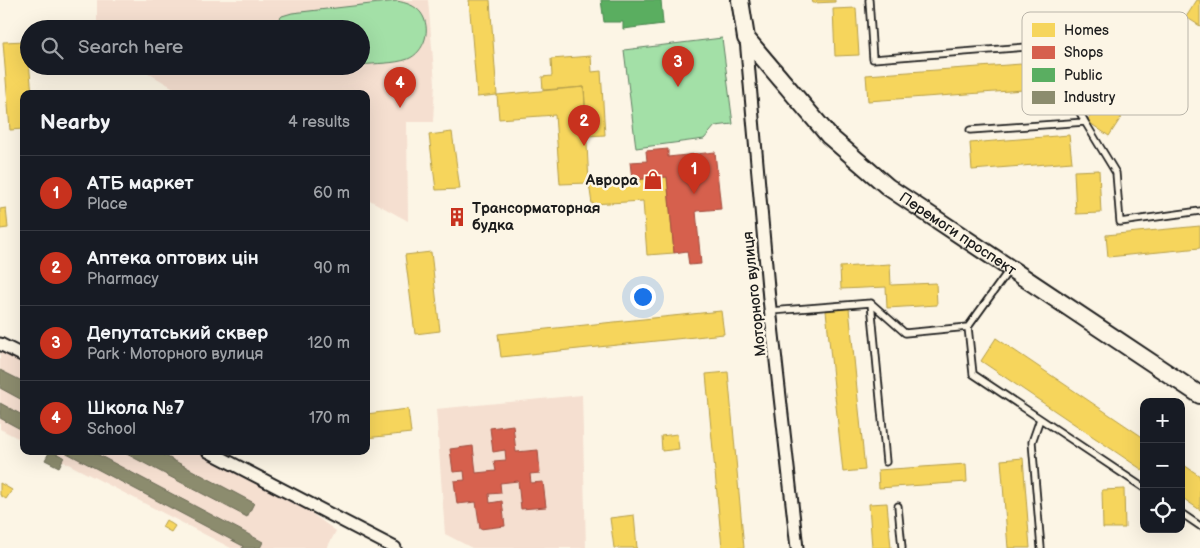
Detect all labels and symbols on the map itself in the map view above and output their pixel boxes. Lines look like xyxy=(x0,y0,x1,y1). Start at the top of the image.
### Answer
legend xyxy=(1022,12,1188,115)
text: Homes xyxy=(1064,22,1109,39)
text: Shops xyxy=(1064,44,1103,61)
pin: 3 xyxy=(662,46,694,87)
pin: 4 xyxy=(384,67,416,108)
text: Public xyxy=(1064,67,1102,84)
text: Industry xyxy=(1064,89,1116,106)
pin: 2 xyxy=(568,105,600,146)
pin: 1 xyxy=(678,153,710,194)
shop icon: Аврора xyxy=(642,169,664,191)
place label: Аврора xyxy=(585,171,638,190)
street label: Перемоги проспект xyxy=(895,188,1020,280)
place label: Трансорматорная будка xyxy=(472,199,601,235)
building icon: Трансорматорная будка xyxy=(446,206,468,228)
street label: Моторного вулиця xyxy=(738,231,771,357)
your location xyxy=(630,284,656,310)

